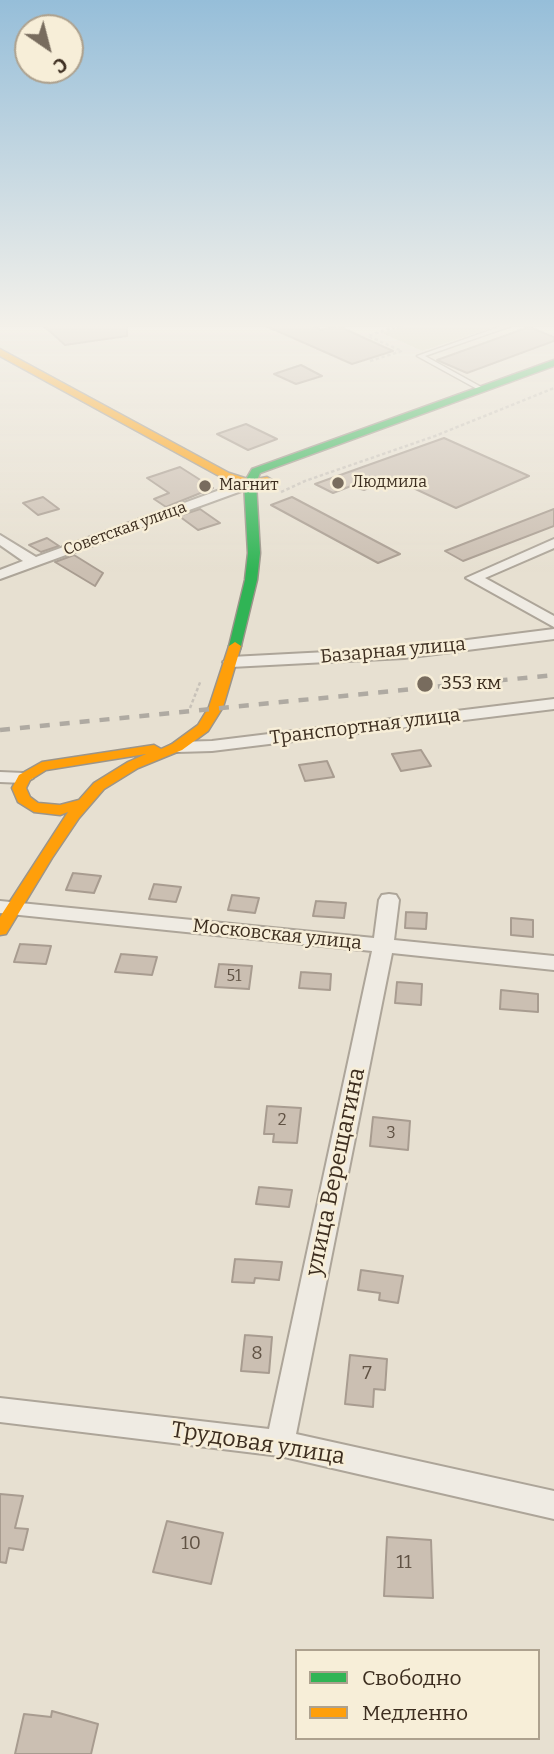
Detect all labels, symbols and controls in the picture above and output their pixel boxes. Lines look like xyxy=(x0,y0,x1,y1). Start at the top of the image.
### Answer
north arrow xyxy=(14,14,84,84)
text: С xyxy=(49,52,72,78)
place label: Людмила xyxy=(352,473,427,493)
marker: Людмила xyxy=(330,475,346,491)
place label: Магнит xyxy=(219,476,278,496)
marker: Магнит xyxy=(197,478,213,494)
street label: Советская улица xyxy=(61,498,189,560)
street label: Базарная улица xyxy=(319,633,467,669)
place label: 353 км xyxy=(441,673,501,695)
marker: 353 км xyxy=(415,674,435,694)
street label: Транспортная улица xyxy=(269,704,461,750)
street label: Московская улица xyxy=(191,915,363,955)
house number: 51 xyxy=(227,967,241,987)
street label: улица Верещагина xyxy=(300,1065,372,1279)
house number: 2 xyxy=(278,1111,286,1131)
house number: 3 xyxy=(386,1124,396,1144)
house number: 8 xyxy=(251,1343,263,1365)
house number: 7 xyxy=(362,1363,372,1385)
street label: Трудовая улица xyxy=(169,1417,347,1471)
house number: 10 xyxy=(181,1533,201,1555)
house number: 11 xyxy=(396,1552,412,1574)
legend xyxy=(295,1649,540,1740)
text: Свободно xyxy=(362,1665,462,1691)
text: Медленно xyxy=(362,1700,468,1726)

